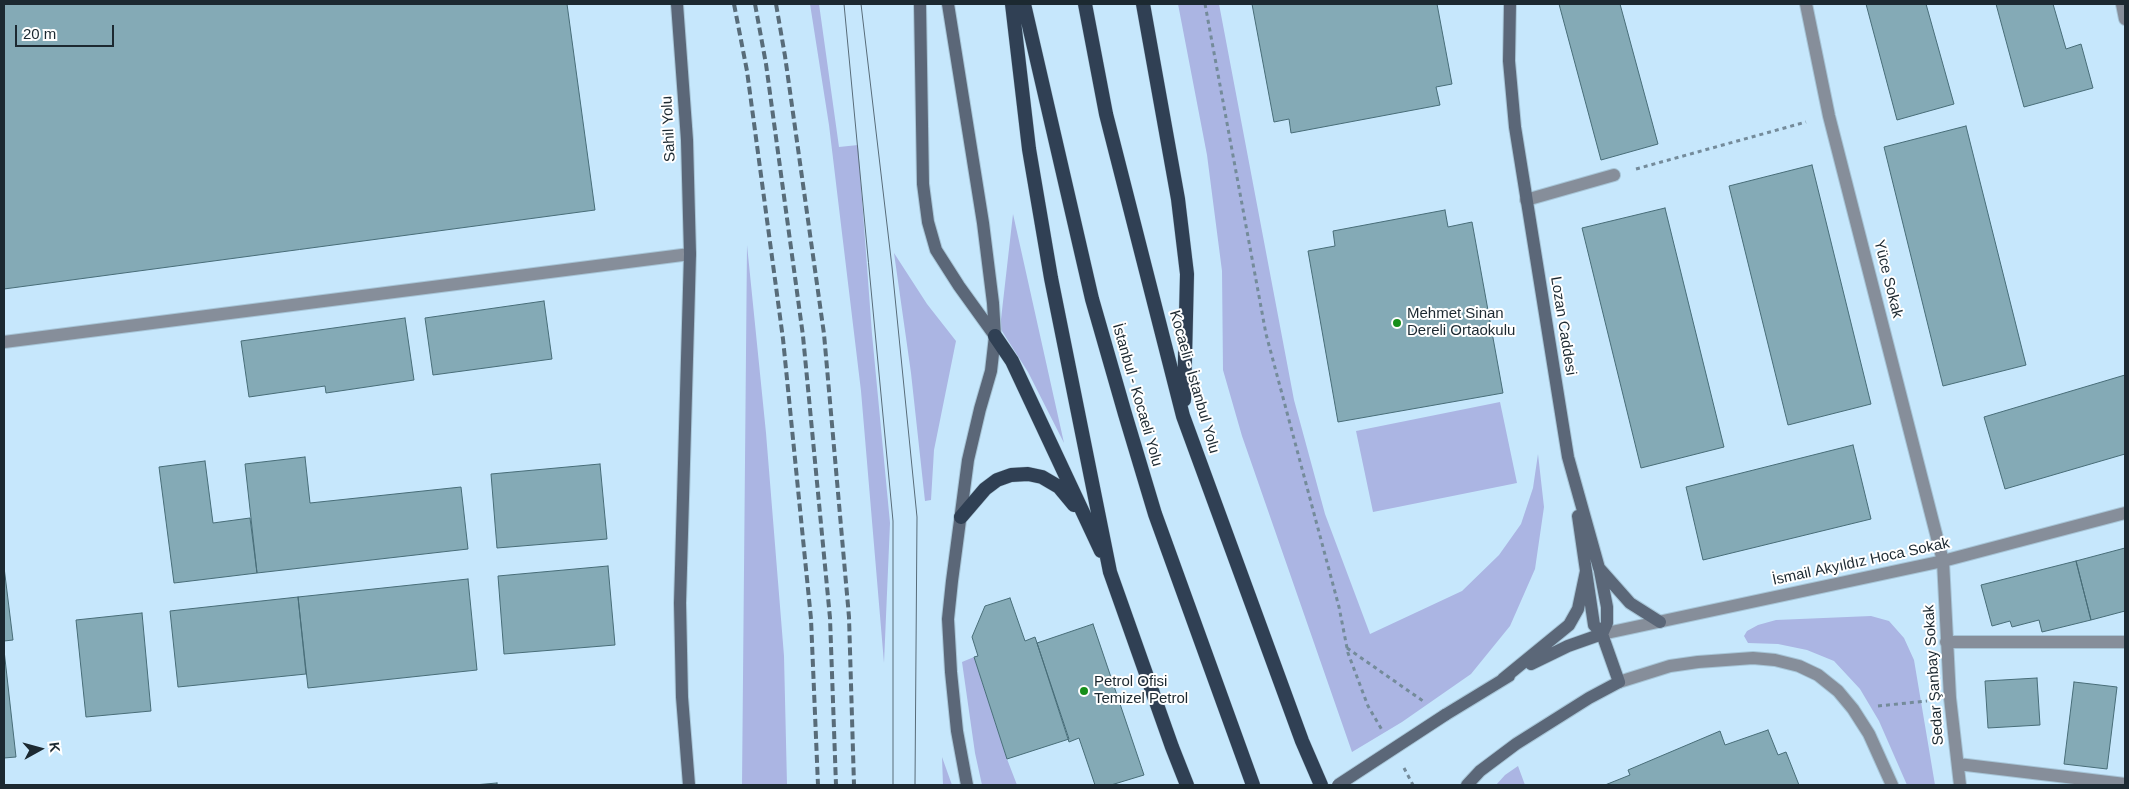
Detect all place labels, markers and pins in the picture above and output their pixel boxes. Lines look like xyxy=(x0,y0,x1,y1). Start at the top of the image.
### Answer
place label: Mehmet Sinan Dereli Ortaokulu xyxy=(1407,305,1515,340)
marker: Mehmet Sinan Dereli Ortaokulu xyxy=(1391,317,1403,329)
place label: Petrol Ofisi Temizel Petrol xyxy=(1094,673,1188,708)
marker: Petrol Ofisi Temizel Petrol xyxy=(1078,685,1090,697)

